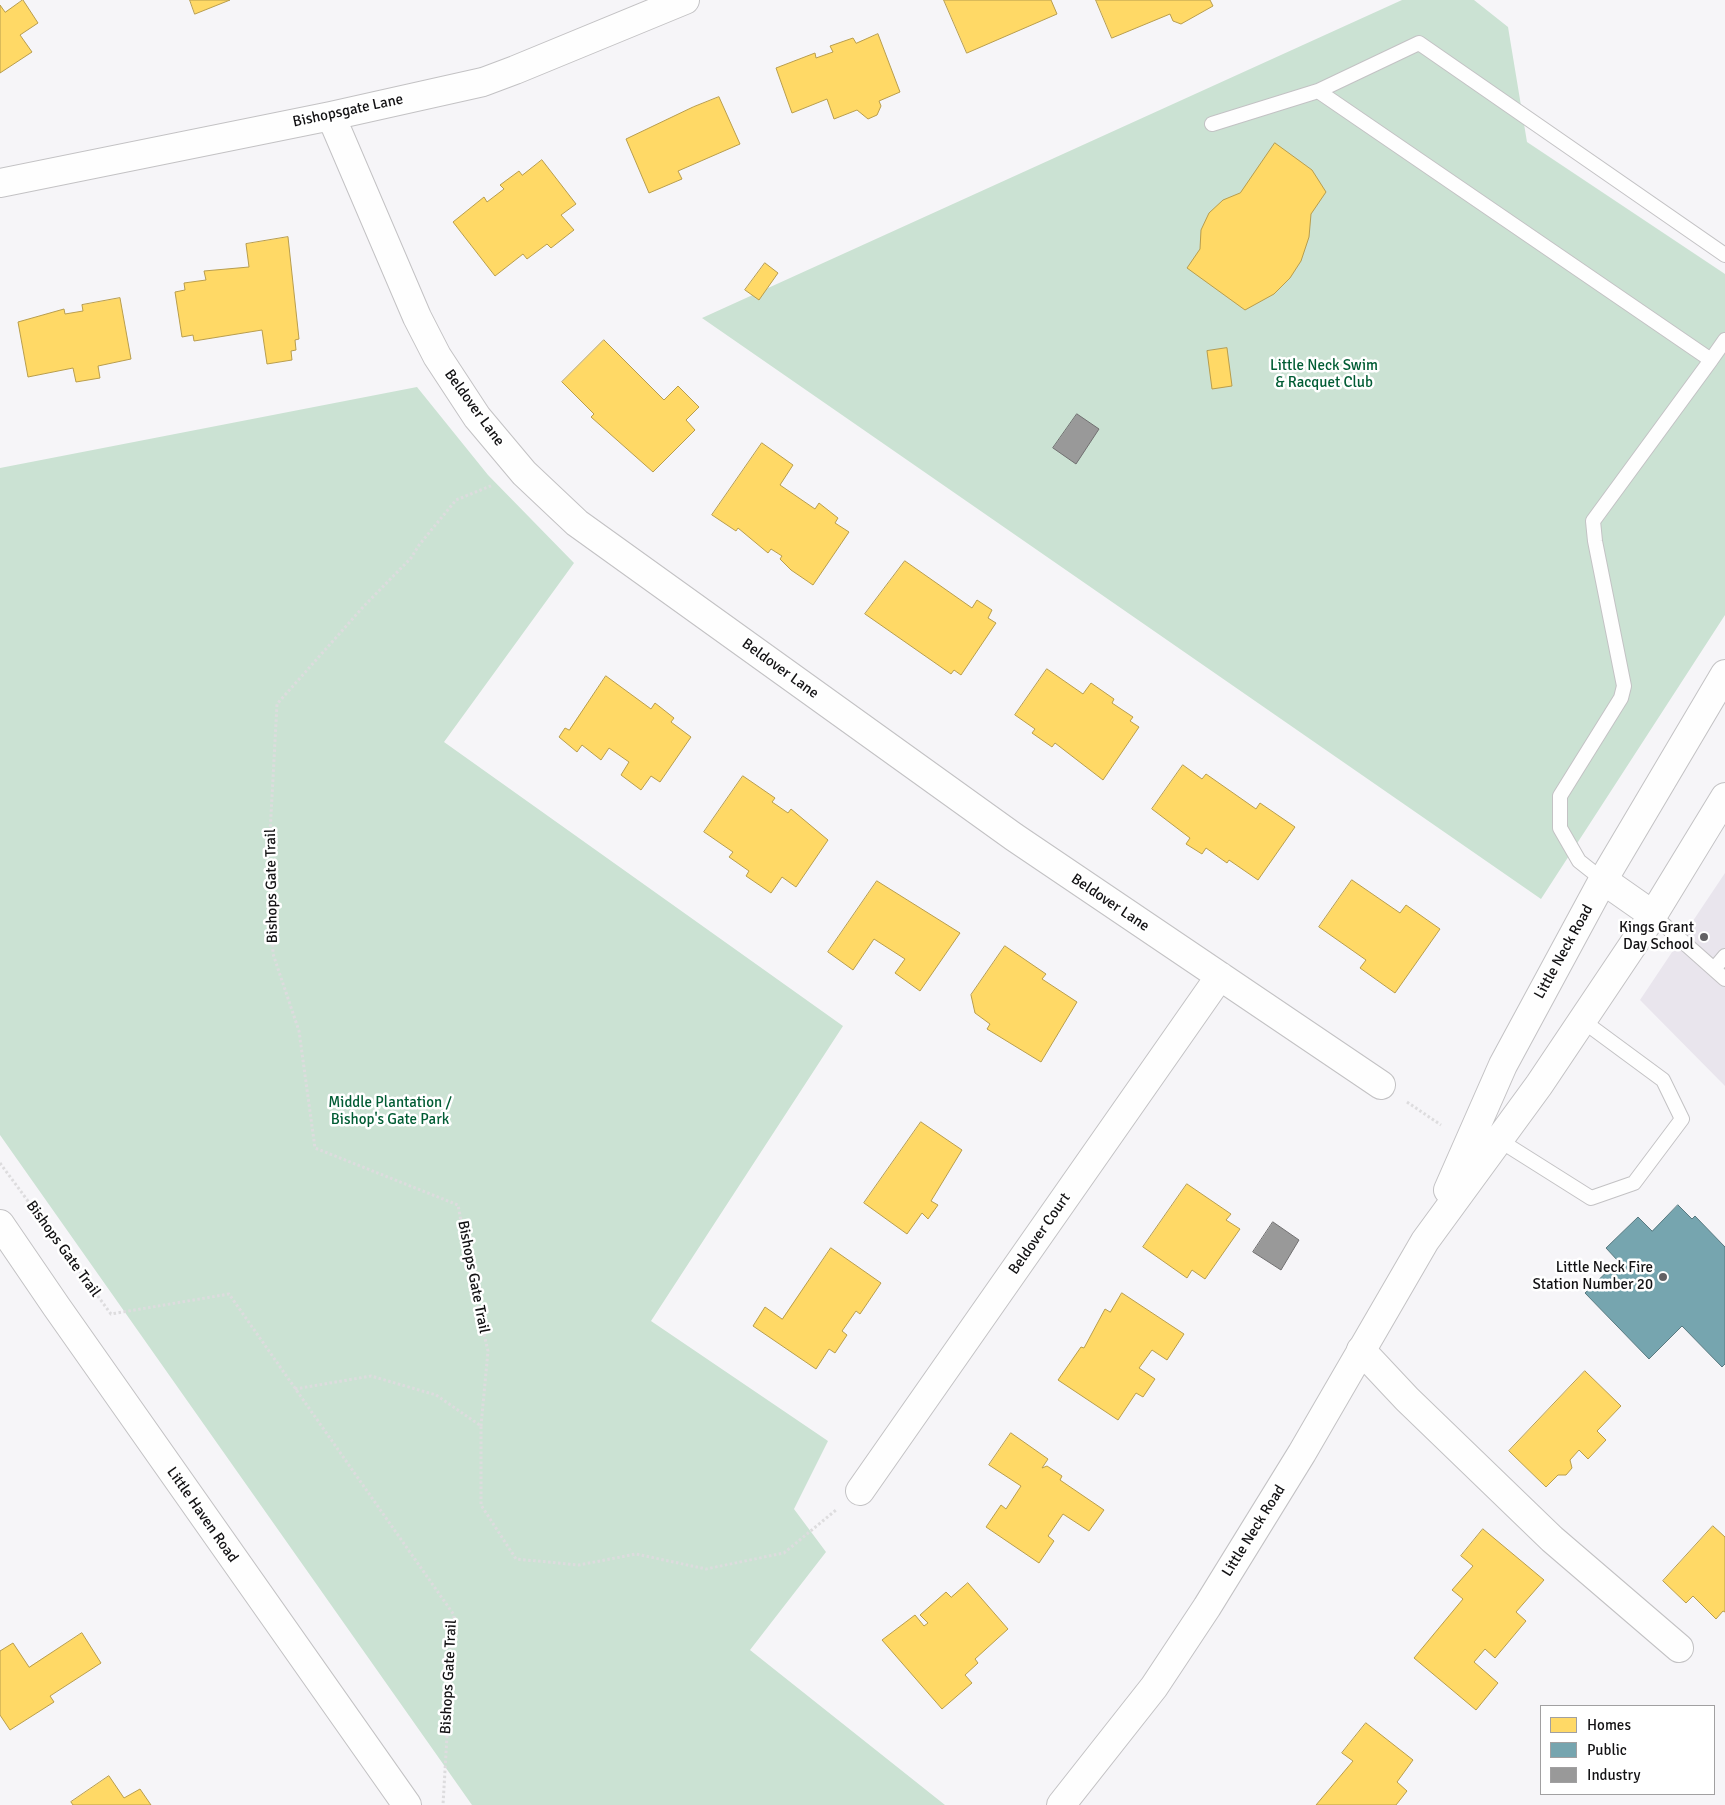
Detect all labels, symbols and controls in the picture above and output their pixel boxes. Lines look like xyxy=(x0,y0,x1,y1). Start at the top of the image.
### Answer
street label: Bishopsgate Lane xyxy=(291,91,405,131)
park label: Little Neck Swim & Racquet Club xyxy=(1270,357,1378,392)
street label: Beldover Lane xyxy=(440,366,508,450)
street label: Beldover Lane xyxy=(738,635,822,703)
street label: Bishops Gate Trail xyxy=(262,829,282,943)
street label: Beldover Lane xyxy=(1067,870,1153,936)
street label: Little Neck Road xyxy=(1531,902,1597,1002)
place label: Kings Grant Day School xyxy=(1619,919,1694,954)
marker: Kings Grant Day School xyxy=(1698,931,1710,943)
park label: Middle Plantation / Bishop's Gate Park xyxy=(328,1094,452,1129)
street label: Beldover Court xyxy=(1005,1190,1075,1278)
street label: Bishops Gate Trail xyxy=(22,1197,104,1301)
street label: Bishops Gate Trail xyxy=(453,1219,493,1335)
place label: Little Neck Fire Station Number 20 xyxy=(1532,1259,1653,1294)
marker: Little Neck Fire Station Number 20 xyxy=(1657,1271,1669,1283)
street label: Little Haven Road xyxy=(162,1464,242,1566)
street label: Little Neck Road xyxy=(1219,1482,1289,1580)
street label: Bishops Gate Trail xyxy=(437,1619,461,1735)
legend xyxy=(1540,1705,1715,1795)
text: Homes xyxy=(1587,1716,1631,1734)
text: Public xyxy=(1587,1741,1627,1759)
text: Industry xyxy=(1587,1766,1640,1784)

